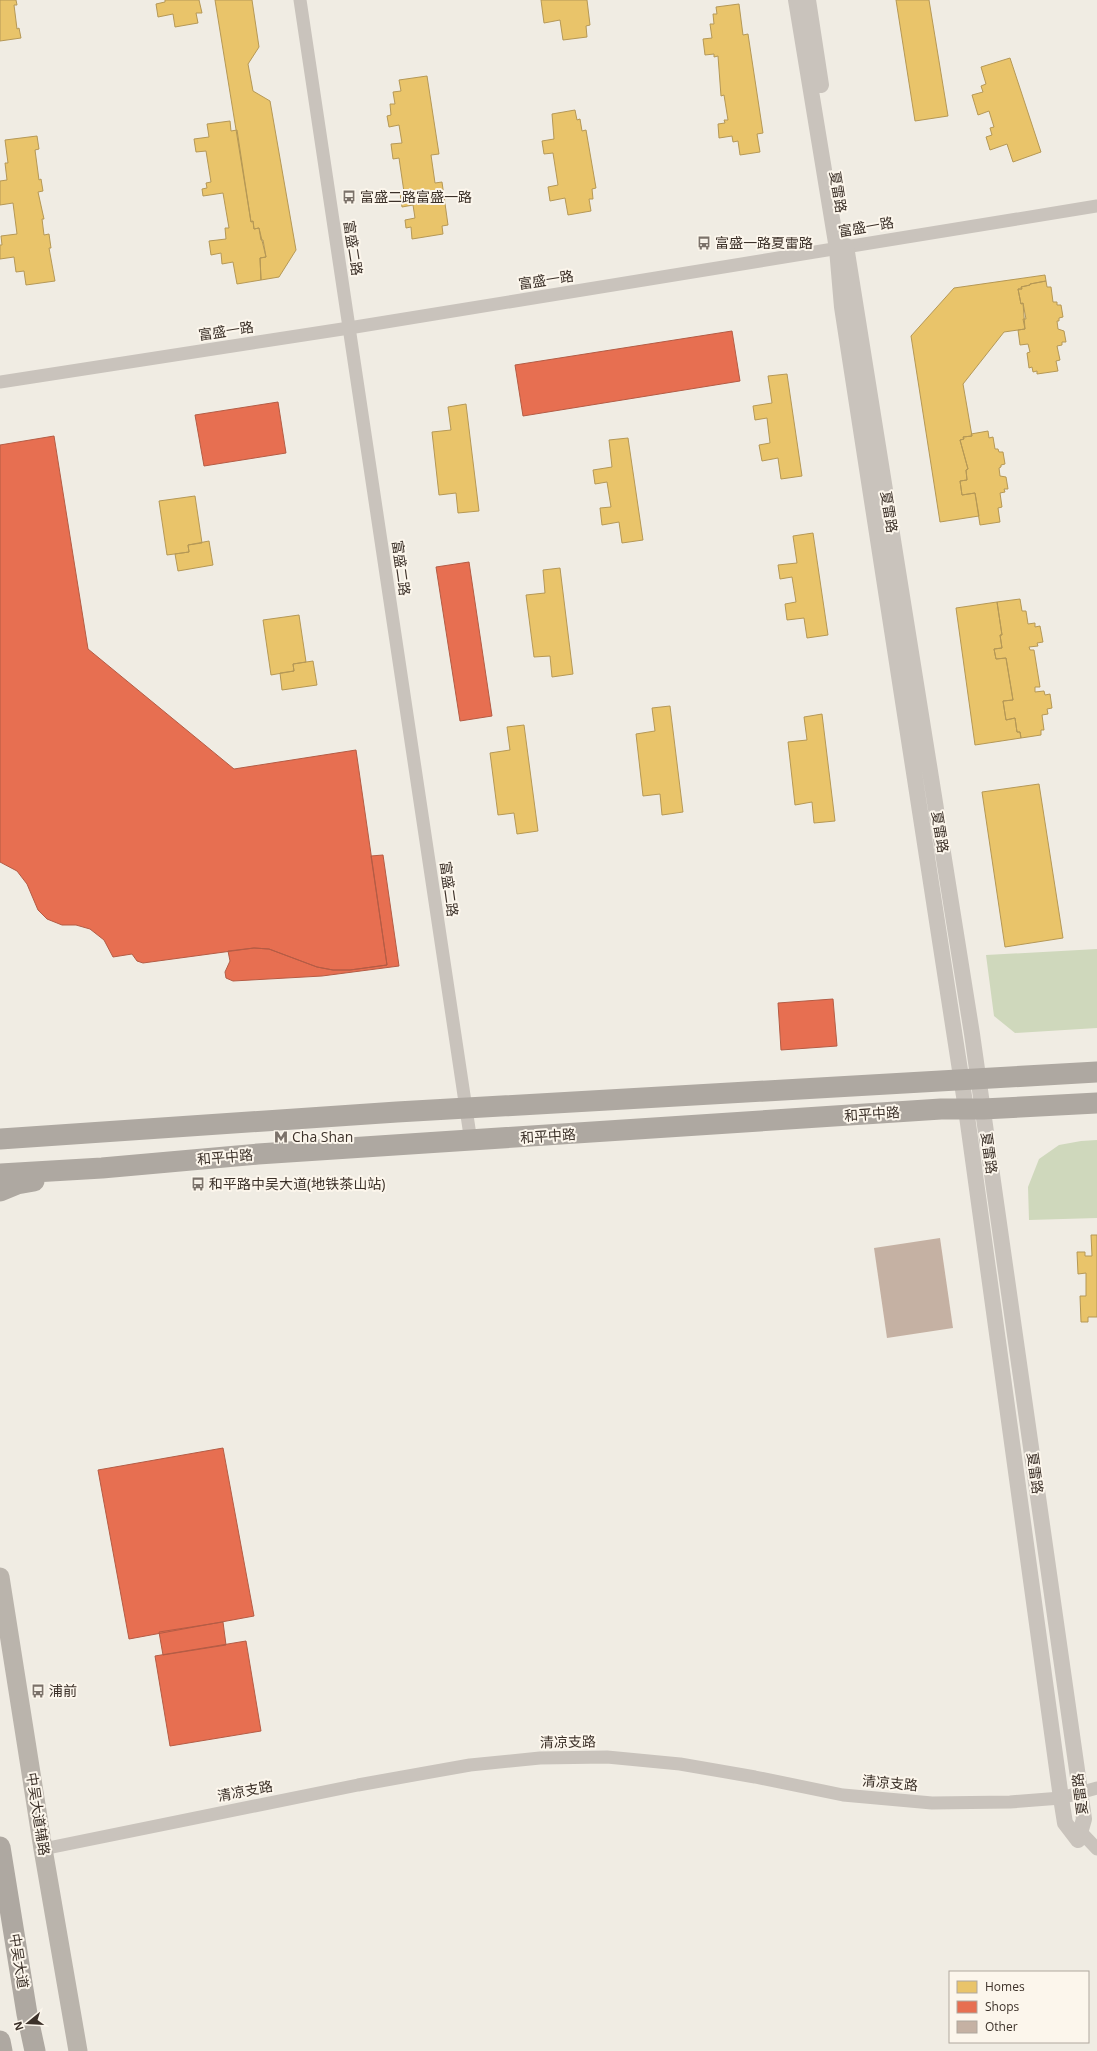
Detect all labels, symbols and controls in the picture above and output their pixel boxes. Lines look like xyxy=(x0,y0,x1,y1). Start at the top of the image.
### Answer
street label: 夏雷路 xyxy=(826,170,851,214)
place label: 富盛二路富盛一路 xyxy=(360,187,472,206)
bus stop icon: 富盛二路富盛一路 xyxy=(341,189,357,205)
street label: 富盛一路 xyxy=(837,212,895,241)
street label: 富盛二路 xyxy=(340,219,367,277)
place label: 富盛一路夏雷路 xyxy=(715,233,813,252)
bus stop icon: 富盛一路夏雷路 xyxy=(696,235,712,251)
street label: 富盛一路 xyxy=(517,266,575,293)
street label: 富盛一路 xyxy=(197,317,255,344)
street label: 夏雷路 xyxy=(877,490,902,534)
street label: 富盛二路 xyxy=(388,539,415,597)
street label: 夏雷路 xyxy=(928,810,953,854)
street label: 富盛二路 xyxy=(436,860,463,918)
street label: 和平中路 xyxy=(843,1102,901,1125)
street label: 和平中路 xyxy=(519,1124,577,1147)
place label: Cha Shan xyxy=(292,1127,353,1146)
metro station icon: Cha Shan xyxy=(273,1129,289,1145)
street label: 夏雷路 xyxy=(977,1131,1002,1175)
street label: 和平中路 xyxy=(196,1145,254,1168)
place label: 和平路中吴大道(地铁茶山站) xyxy=(209,1174,385,1193)
bus stop icon: 和平路中吴大道(地铁茶山站) xyxy=(190,1176,206,1192)
street label: 夏雷路 xyxy=(1023,1451,1048,1495)
place label: 浦前 xyxy=(49,1681,77,1700)
bus stop icon: 浦前 xyxy=(30,1683,46,1699)
street label: 清凉支路 xyxy=(540,1732,596,1751)
street label: 中吴大道辅路 xyxy=(23,1771,54,1857)
street label: 清凉支路 xyxy=(861,1771,919,1794)
street label: 夏雷路 xyxy=(1068,1772,1091,1816)
street label: 清凉支路 xyxy=(216,1776,274,1805)
street label: 中吴大道 xyxy=(6,1932,33,1990)
legend xyxy=(949,1971,1089,2043)
text: Homes xyxy=(985,1978,1025,1995)
text: Shops xyxy=(985,1998,1020,2015)
north arrow xyxy=(8,2003,48,2043)
text: Other xyxy=(985,2018,1018,2035)
text: N xyxy=(9,2020,27,2033)

